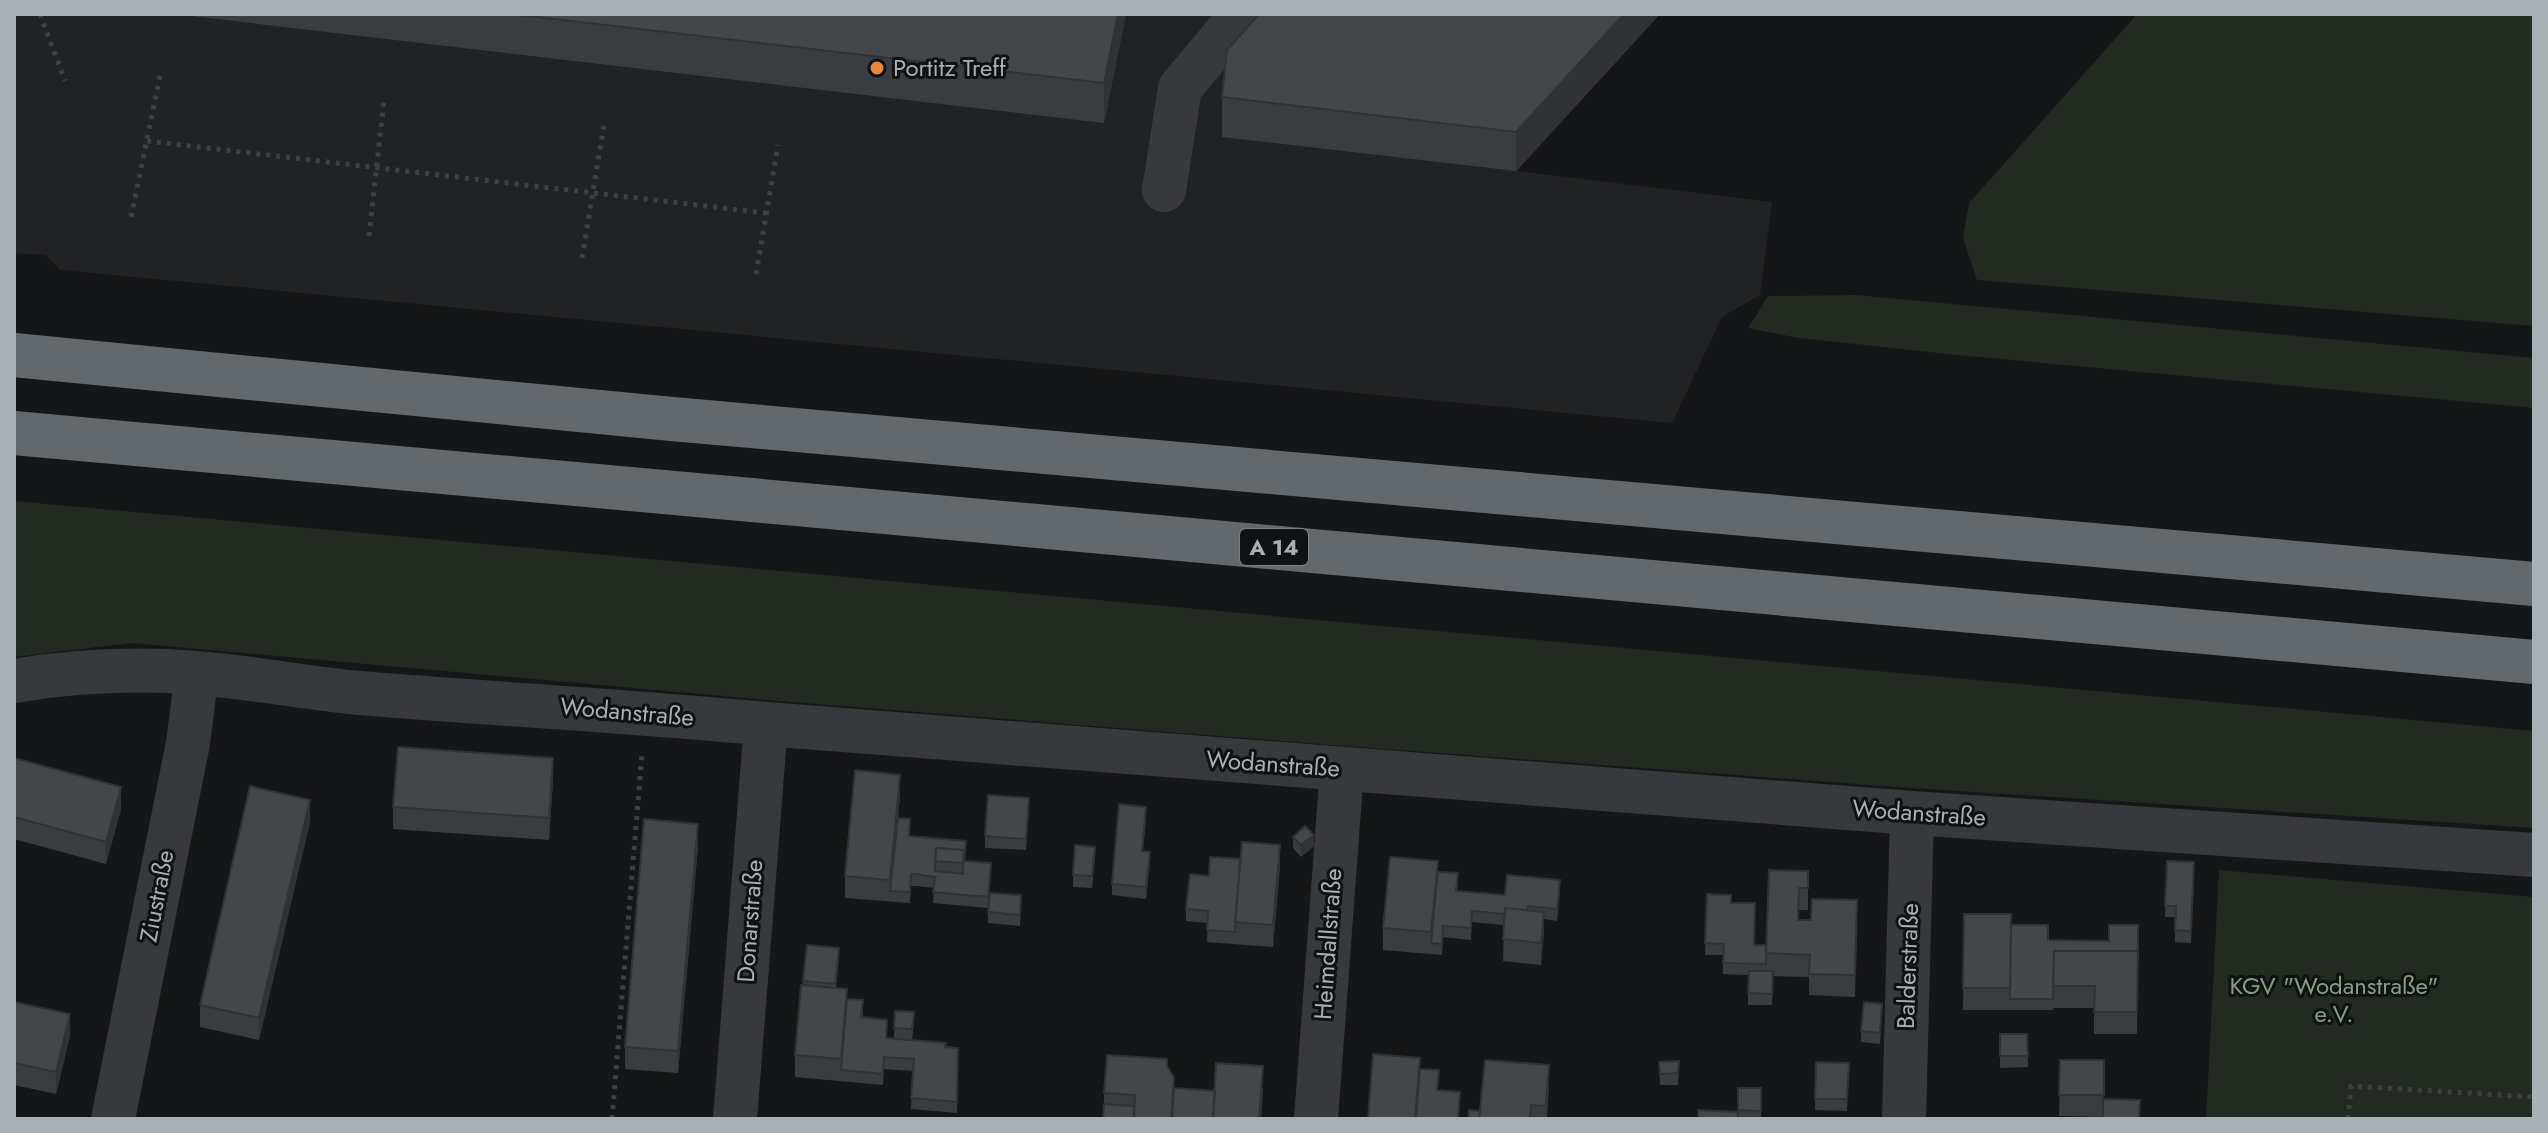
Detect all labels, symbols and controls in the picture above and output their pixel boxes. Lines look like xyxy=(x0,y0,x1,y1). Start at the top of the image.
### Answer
place label: Portitz Treff xyxy=(893,50,1007,85)
marker: Portitz Treff xyxy=(868,59,886,77)
road number: A 14 xyxy=(1240,529,1308,565)
street label: Wodanstraße xyxy=(559,688,695,735)
street label: Wodanstraße xyxy=(1205,741,1341,786)
street label: Wodanstraße xyxy=(1851,790,1987,835)
street label: Ziustraße xyxy=(130,847,183,945)
street label: Donarstraße xyxy=(728,858,771,984)
street label: Heimdallstraße xyxy=(1305,867,1350,1021)
street label: Balderstraße xyxy=(1888,902,1927,1029)
park label: KGV "Wodanstraße" e.V. xyxy=(2230,968,2438,1031)

